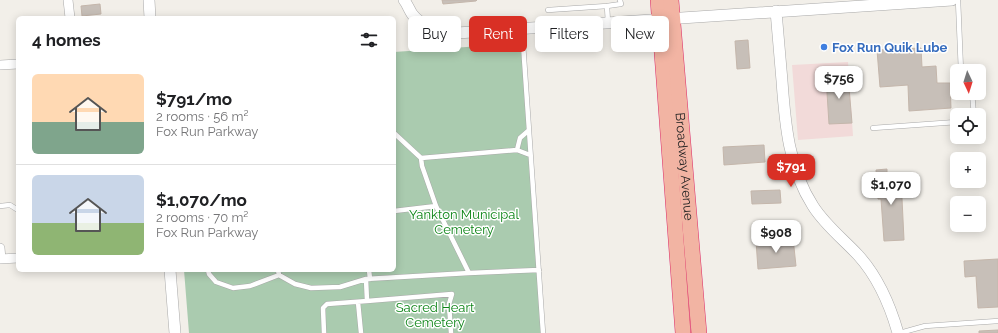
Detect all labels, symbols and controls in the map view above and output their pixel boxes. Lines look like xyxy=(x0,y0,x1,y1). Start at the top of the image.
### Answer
chip: Buy xyxy=(408,16,461,52)
chip: Rent xyxy=(469,16,527,52)
chip: Filters xyxy=(535,16,603,52)
chip: New xyxy=(611,16,669,52)
icon: filters xyxy=(358,29,380,51)
text: 4 homes xyxy=(32,30,101,50)
place label: Fox Run Quik Lube xyxy=(832,40,948,55)
marker: Fox Run Quik Lube xyxy=(819,42,829,52)
north arrow xyxy=(950,64,986,100)
map controls xyxy=(950,64,986,232)
pin: $756 xyxy=(815,66,863,100)
text: $756 xyxy=(824,71,854,86)
text: $791/mo xyxy=(156,89,232,109)
icon: home xyxy=(64,90,112,138)
button: locate xyxy=(950,108,986,144)
text: 2 rooms · 56 m² xyxy=(156,109,248,124)
street label: Broadway Avenue xyxy=(672,112,697,222)
text: Fox Run Parkway xyxy=(156,124,258,139)
button: + xyxy=(950,152,986,188)
pin: $791 xyxy=(767,154,815,188)
text: $791 xyxy=(776,159,806,174)
pin: $1,070 xyxy=(858,172,924,206)
text: $1,070 xyxy=(871,177,911,192)
text: $1,070/mo xyxy=(156,190,247,210)
icon: home xyxy=(64,191,112,239)
button: − xyxy=(950,196,986,232)
park label: Yankton Municipal Cemetery xyxy=(409,207,519,237)
text: 2 rooms · 70 m² xyxy=(156,210,248,225)
pin: $908 xyxy=(752,220,800,254)
text: Fox Run Parkway xyxy=(156,225,258,240)
text: $908 xyxy=(760,225,792,240)
park label: Sacred Heart Cemetery xyxy=(396,300,475,330)

